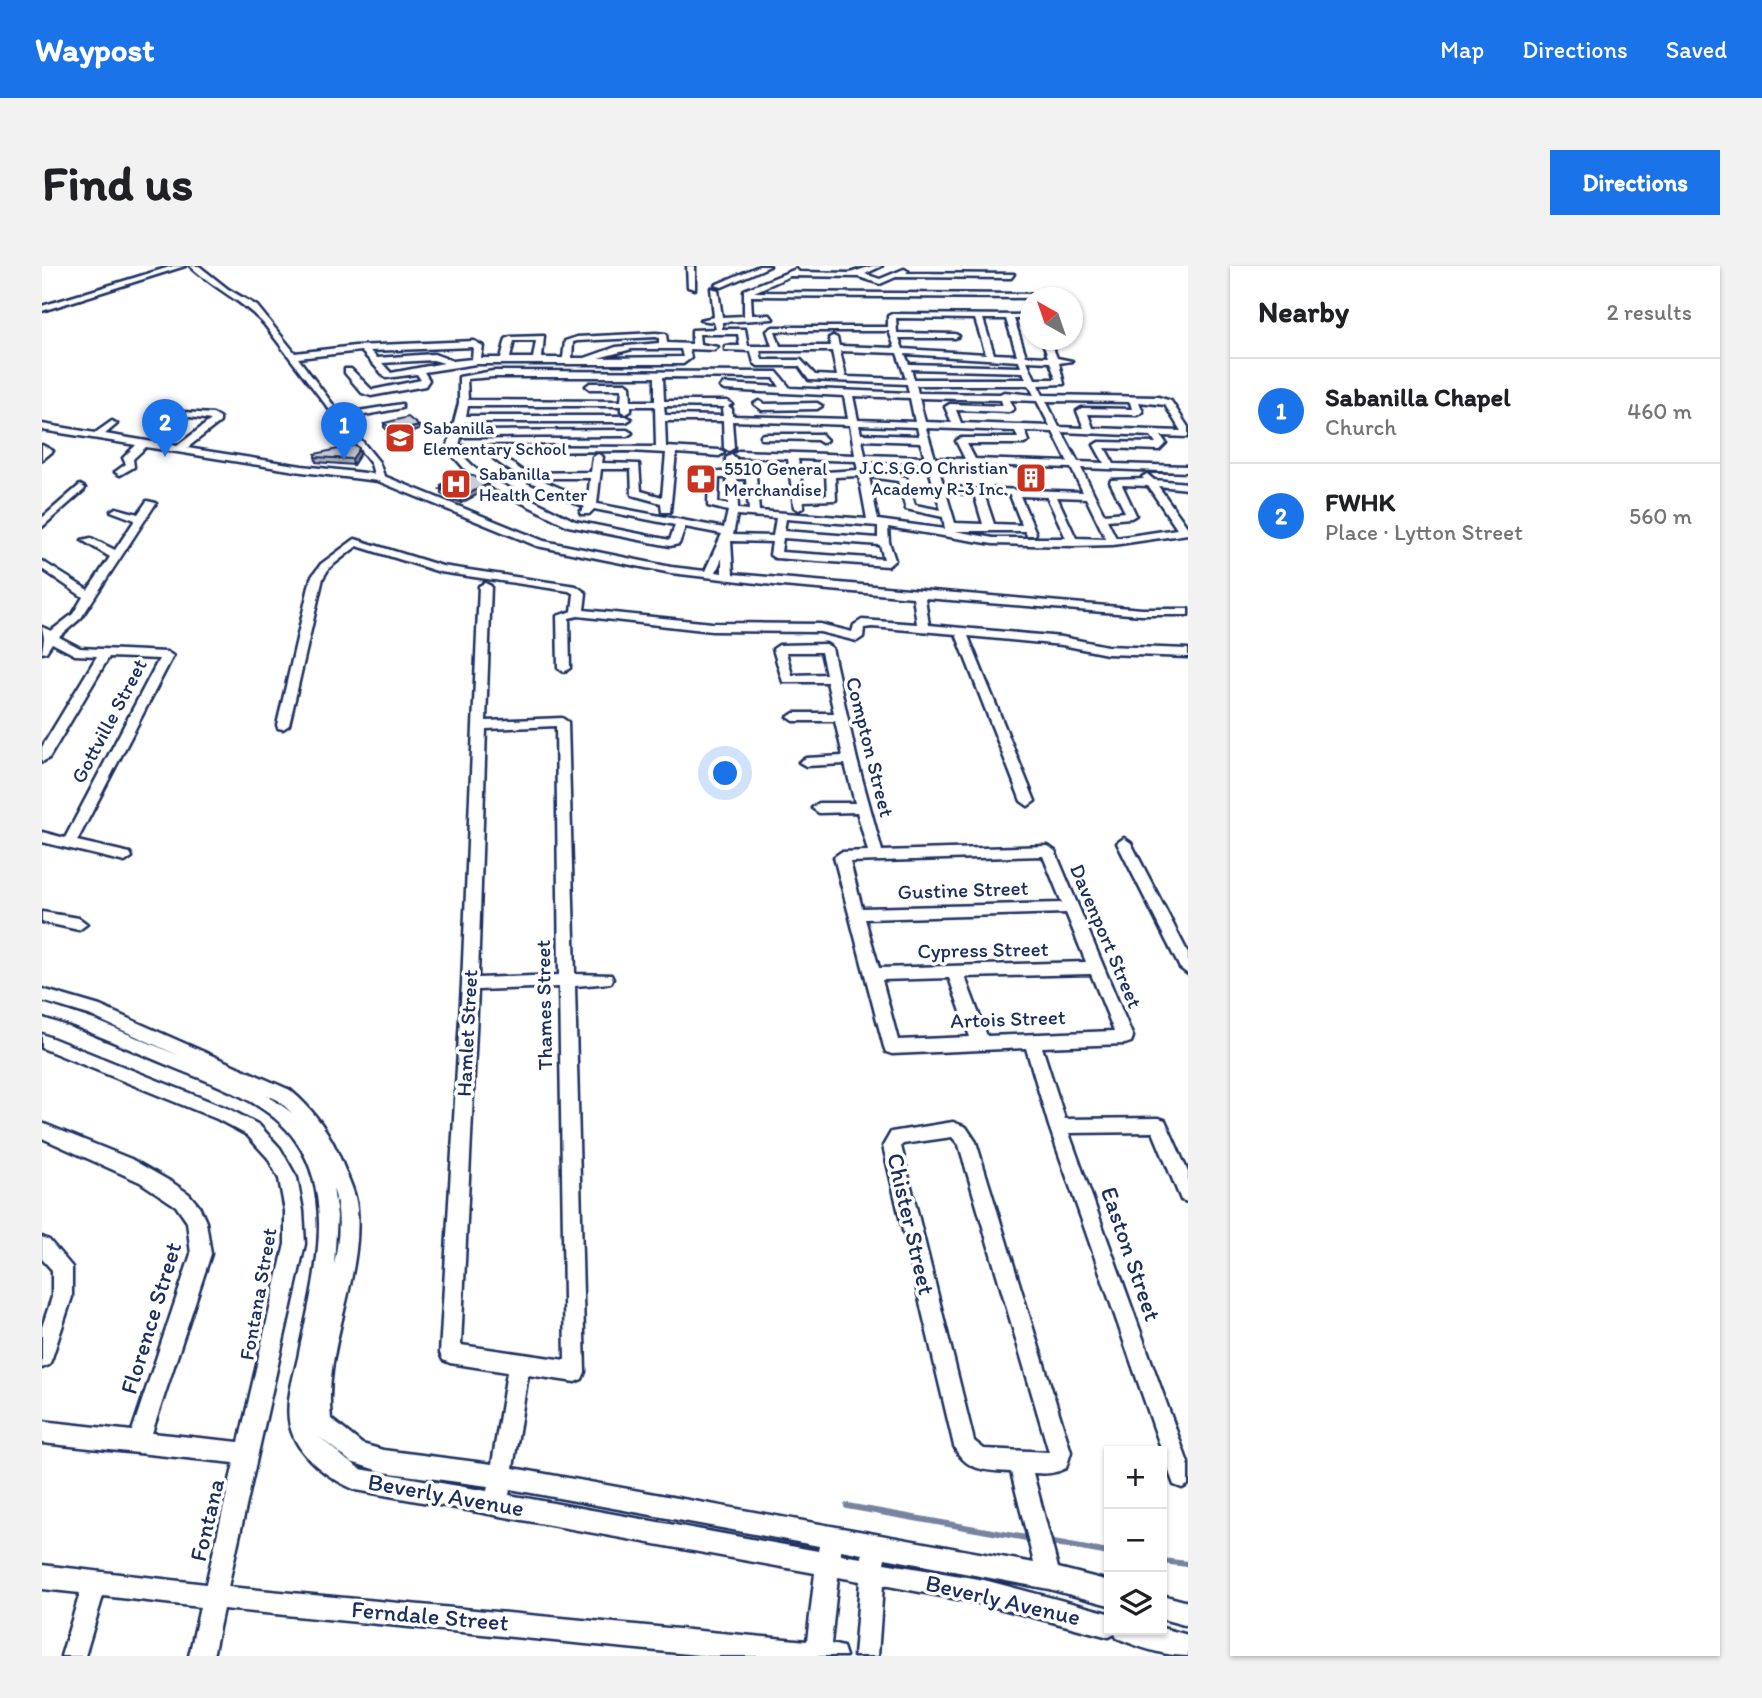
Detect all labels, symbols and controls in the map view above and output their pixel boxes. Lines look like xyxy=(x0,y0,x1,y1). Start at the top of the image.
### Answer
text: Waypost xyxy=(35,30,155,69)
text: Map xyxy=(1440,35,1484,64)
text: Directions xyxy=(1522,35,1628,64)
text: Saved xyxy=(1666,35,1727,64)
button: Directions xyxy=(1550,150,1720,215)
text: Find us xyxy=(42,153,193,212)
north arrow xyxy=(1020,287,1083,350)
text: Nearby xyxy=(1258,293,1349,330)
text: 2 results xyxy=(1606,298,1692,326)
text: Sabanilla Chapel xyxy=(1325,381,1510,413)
text: 1 xyxy=(1276,397,1286,425)
text: 460 m xyxy=(1627,397,1692,425)
pin: 2 xyxy=(142,399,188,457)
pin: 1 xyxy=(321,402,367,460)
text: Church xyxy=(1325,413,1397,441)
place label: Sabanilla Elementary School xyxy=(423,417,567,460)
school or university icon: Sabanilla Elementary School xyxy=(383,421,417,455)
place label: J.C.S.G.O Christian Academy R-3 Inc. xyxy=(859,457,1008,500)
place label: 5510 General Merchandise xyxy=(724,458,827,501)
building icon: J.C.S.G.O Christian Academy R-3 Inc. xyxy=(1014,461,1048,495)
pharmacy icon: 5510 General Merchandise xyxy=(684,462,718,496)
place label: Sabanilla Health Center xyxy=(479,463,588,506)
hospital icon: Sabanilla Health Center xyxy=(439,467,473,501)
text: FWHK xyxy=(1325,486,1395,518)
text: 2 xyxy=(1275,502,1287,530)
text: 560 m xyxy=(1629,502,1692,530)
text: Place · Lytton Street xyxy=(1325,518,1523,546)
street label: Gottville Street xyxy=(65,654,152,787)
street label: Compton Street xyxy=(841,674,900,820)
your location xyxy=(708,756,742,790)
street label: Davenport Street xyxy=(1065,860,1148,1012)
street label: Gustine Street xyxy=(897,875,1029,904)
street label: Cypress Street xyxy=(917,936,1049,963)
street label: Thames Street xyxy=(530,939,557,1071)
street label: Hamlet Street xyxy=(451,969,482,1097)
street label: Artois Street xyxy=(950,1004,1066,1033)
street label: Chister Street xyxy=(881,1150,942,1298)
street label: Easton Street xyxy=(1095,1183,1168,1325)
street label: Fontana Street xyxy=(234,1226,281,1362)
street label: Florence Street xyxy=(114,1238,187,1397)
map controls xyxy=(1104,1446,1167,1635)
button: + xyxy=(1104,1446,1167,1509)
street label: Beverly Avenue xyxy=(366,1466,526,1523)
street label: Fontana xyxy=(183,1475,230,1564)
button: − xyxy=(1104,1509,1167,1572)
street label: Beverly Avenue xyxy=(923,1568,1083,1631)
button: layers xyxy=(1104,1572,1167,1635)
street label: Ferndale Street xyxy=(350,1594,510,1637)

